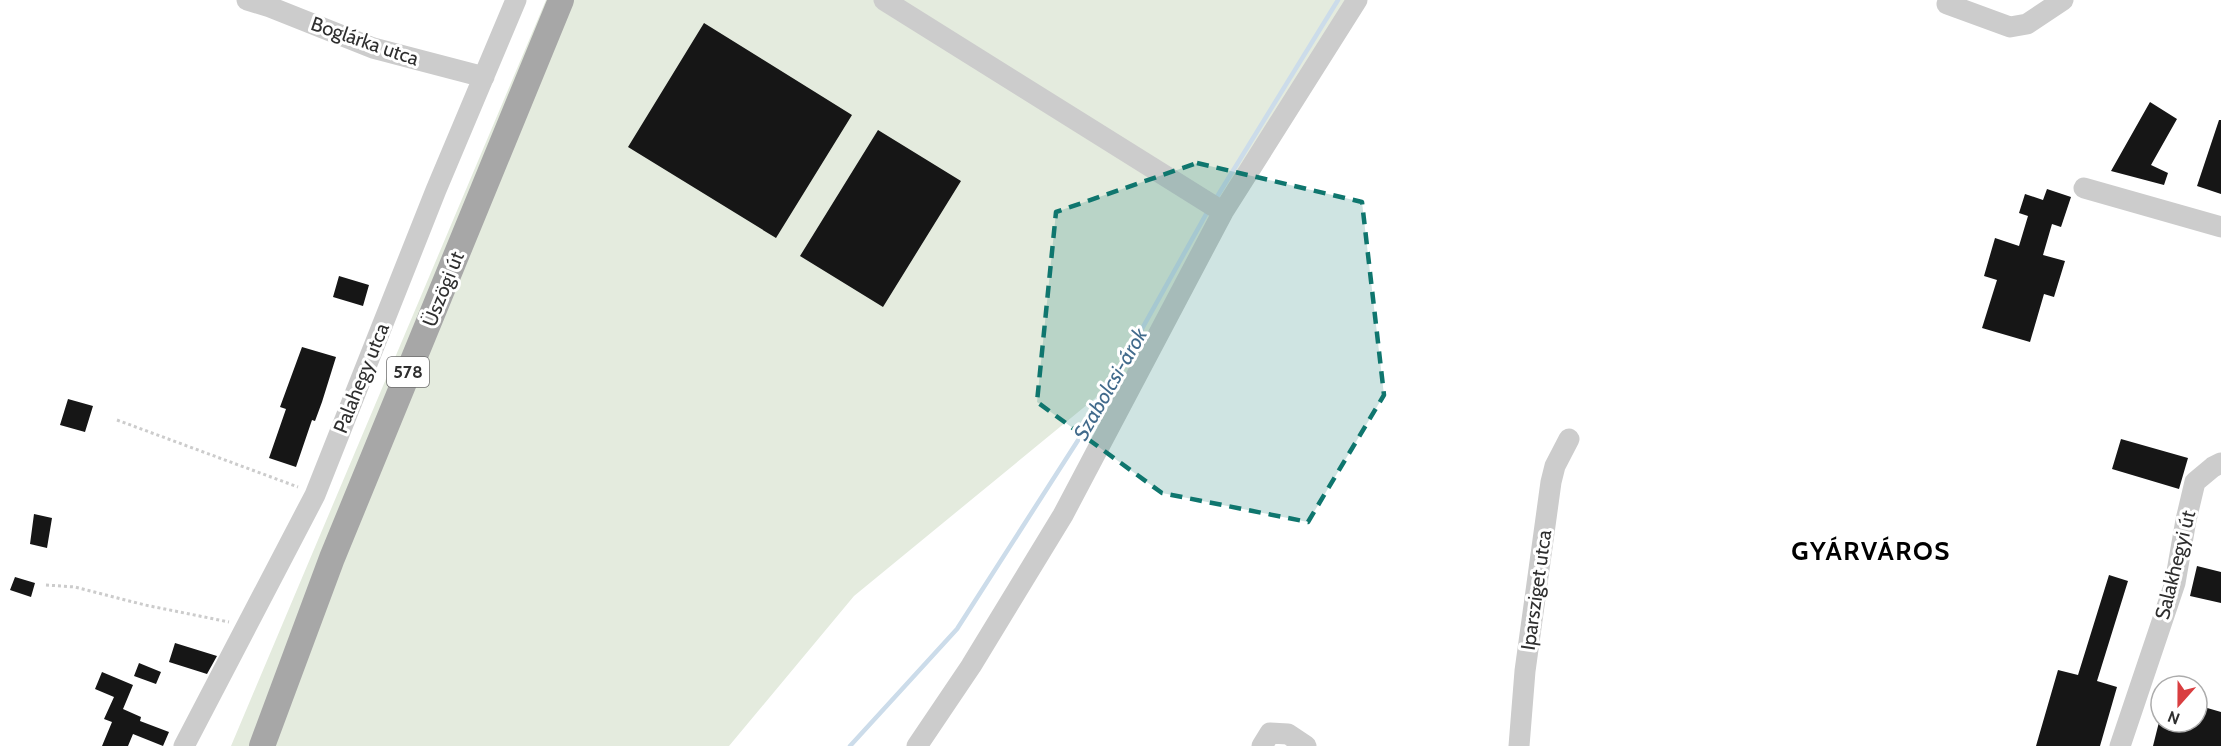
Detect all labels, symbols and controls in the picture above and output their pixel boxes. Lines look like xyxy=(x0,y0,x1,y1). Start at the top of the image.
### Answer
street label: Boglárka utca xyxy=(308,11,422,71)
street label: Üszögi út xyxy=(417,248,469,330)
street label: Palahegy utca xyxy=(328,319,394,437)
water label: Szabolcsi-árok xyxy=(1068,323,1153,444)
road number: 578 xyxy=(387,357,429,387)
street label: Salakhegyi út xyxy=(2150,508,2200,622)
street label: Iparsziget utca xyxy=(1516,528,1556,652)
district label: GYÁRVÁROS xyxy=(1791,535,1951,567)
north arrow xyxy=(2149,674,2209,734)
text: N xyxy=(2165,707,2182,728)

